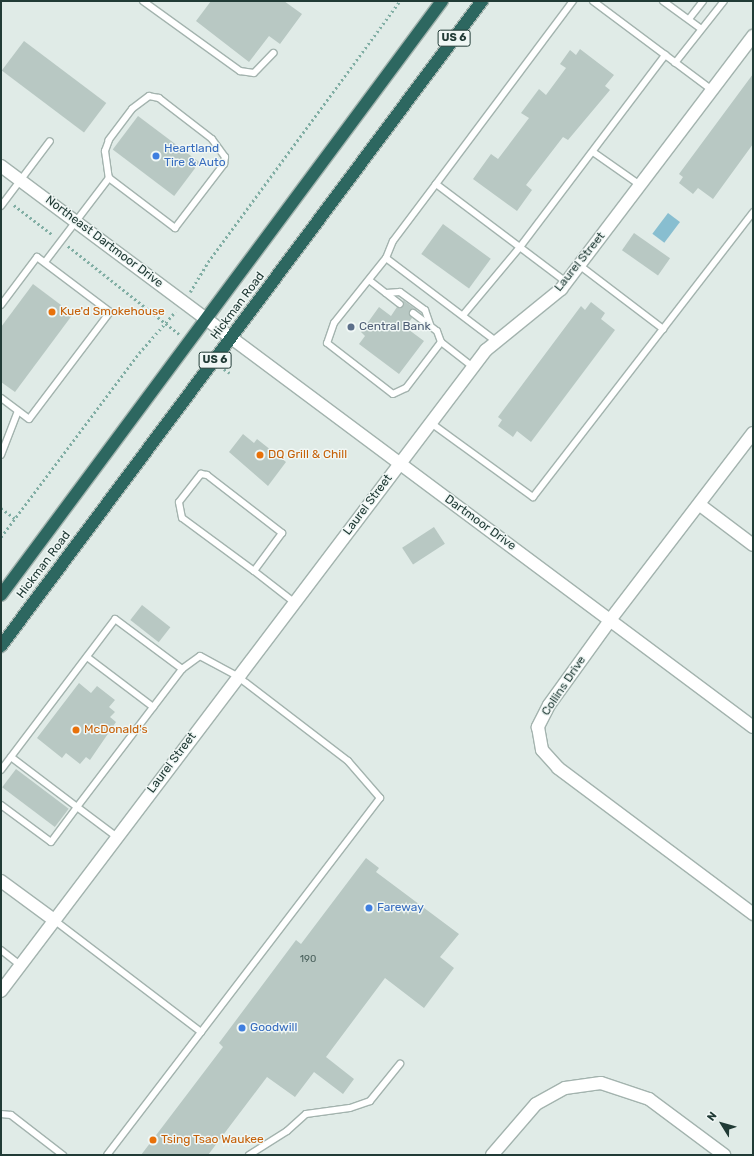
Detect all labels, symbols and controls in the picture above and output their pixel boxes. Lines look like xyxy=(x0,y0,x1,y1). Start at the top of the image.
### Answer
road number: US 6 xyxy=(437,29,471,47)
place label: Heartland Tire & Auto xyxy=(164,142,226,170)
marker: Heartland Tire & Auto xyxy=(151,151,161,161)
street label: Northeast Dartmoor Drive xyxy=(42,193,166,291)
street label: Laurel Street xyxy=(552,229,608,295)
street label: Hickman Road xyxy=(208,270,268,342)
place label: Kue'd Smokehouse xyxy=(60,305,165,319)
marker: Kue'd Smokehouse xyxy=(47,307,57,317)
place label: Central Bank xyxy=(359,320,431,334)
marker: Central Bank xyxy=(346,322,356,332)
road number: US 6 xyxy=(198,351,232,369)
place label: DQ Grill & Chill xyxy=(268,448,347,462)
marker: DQ Grill & Chill xyxy=(255,450,265,460)
street label: Laurel Street xyxy=(340,472,396,538)
street label: Dartmoor Drive xyxy=(441,492,519,554)
street label: Hickman Road xyxy=(14,529,74,601)
street label: Collins Drive xyxy=(539,653,589,719)
place label: McDonald's xyxy=(84,723,148,737)
marker: McDonald's xyxy=(71,725,81,735)
street label: Laurel Street xyxy=(144,730,200,796)
place label: Fareway xyxy=(377,901,424,915)
marker: Fareway xyxy=(364,903,374,913)
house number: 190 xyxy=(300,954,316,966)
place label: Goodwill xyxy=(250,1021,297,1035)
marker: Goodwill xyxy=(237,1023,247,1033)
north arrow xyxy=(702,1104,742,1144)
text: N xyxy=(704,1109,720,1124)
place label: Tsing Tsao Waukee xyxy=(161,1133,264,1147)
marker: Tsing Tsao Waukee xyxy=(148,1135,158,1145)

